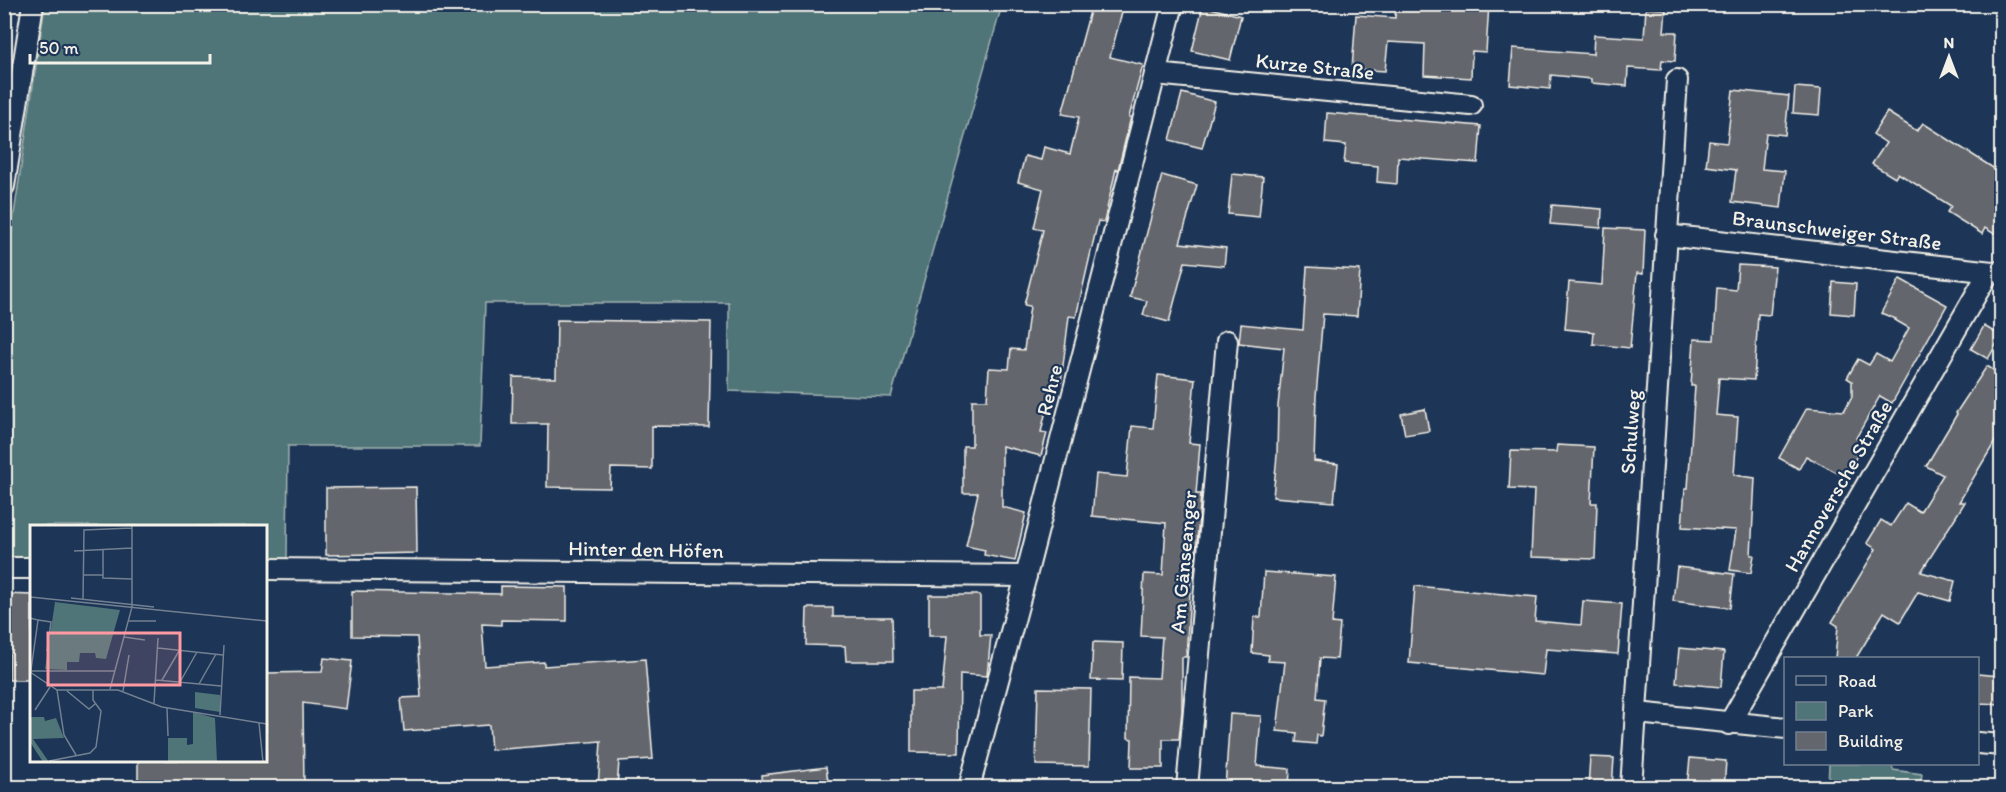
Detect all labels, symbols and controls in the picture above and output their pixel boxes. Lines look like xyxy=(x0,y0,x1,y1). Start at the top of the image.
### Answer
scale bar xyxy=(30,27,210,65)
north arrow xyxy=(1919,27,1979,87)
text: N xyxy=(1944,33,1954,52)
text: 50 m xyxy=(39,37,79,59)
street label: Kurze Straße xyxy=(1254,47,1376,85)
street label: Braunschweiger Straße xyxy=(1731,205,1943,255)
street label: Rehre xyxy=(1031,362,1067,418)
street label: Schulweg xyxy=(1615,388,1645,475)
street label: Hannoversche Straße xyxy=(1779,396,1897,576)
street label: Am Gänseanger xyxy=(1164,489,1202,634)
inset map xyxy=(30,525,267,762)
street label: Hinter den Höfen xyxy=(568,535,724,563)
legend xyxy=(1784,657,1979,765)
text: Road xyxy=(1838,670,1877,692)
text: Park xyxy=(1838,700,1873,722)
text: Building xyxy=(1838,730,1904,752)

